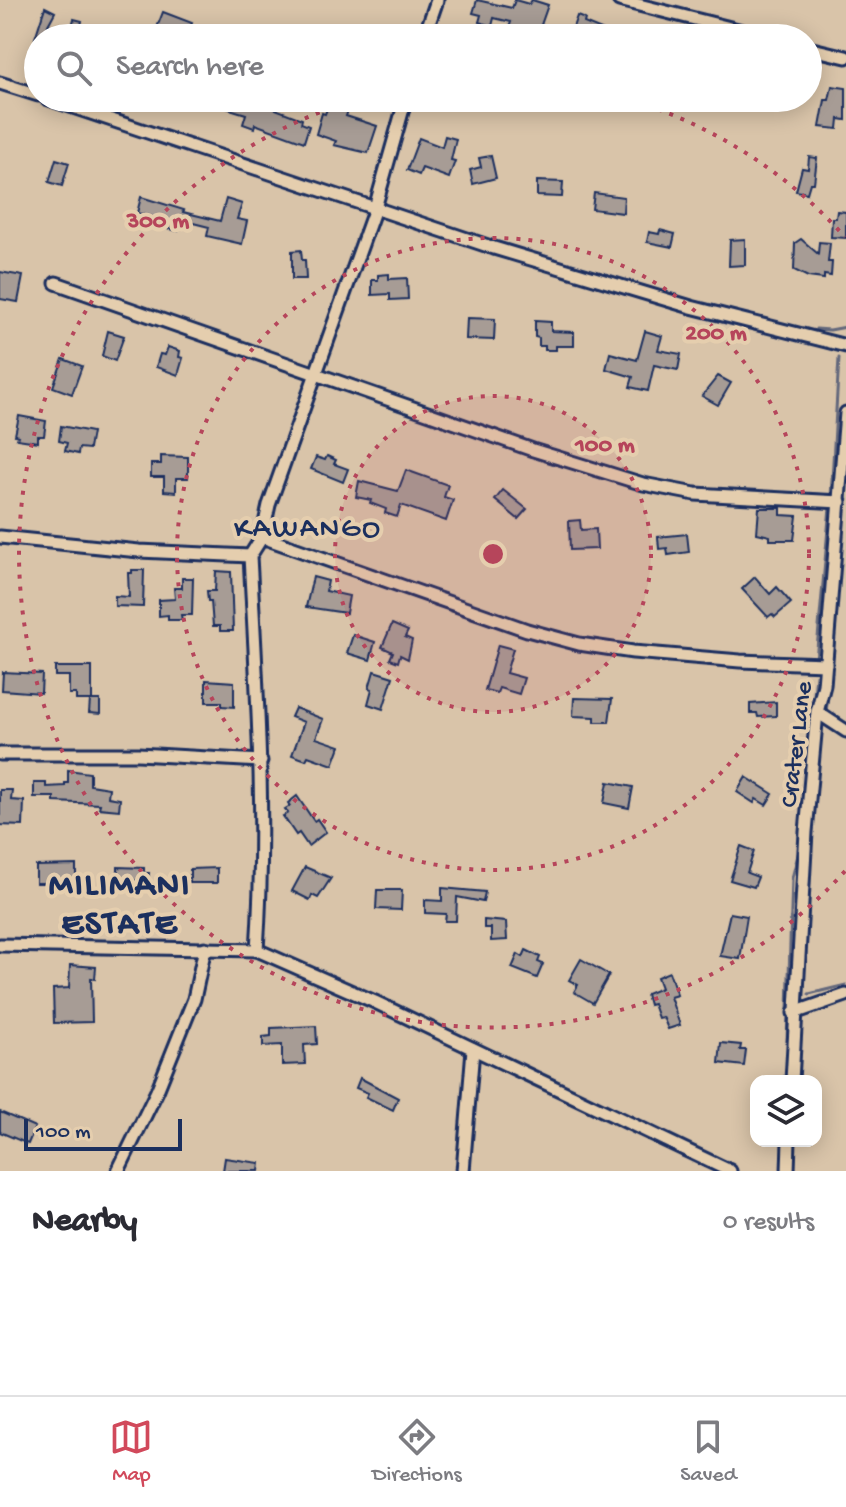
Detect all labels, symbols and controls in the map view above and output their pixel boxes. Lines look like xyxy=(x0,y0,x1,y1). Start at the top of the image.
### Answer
search box xyxy=(24,24,822,112)
icon: search xyxy=(52,46,96,90)
text: Search here xyxy=(116,51,264,86)
text: 300 m xyxy=(126,208,189,237)
text: 200 m xyxy=(685,320,747,349)
text: 100 m xyxy=(574,432,635,461)
district label: KAWANGO xyxy=(234,513,382,548)
centre of rings xyxy=(479,540,507,568)
street label: Crater Lane xyxy=(775,679,822,809)
district label: MILIMANI ESTATE xyxy=(49,867,191,946)
map controls xyxy=(750,1075,822,1147)
button: layers xyxy=(750,1075,822,1147)
scale bar xyxy=(24,1115,182,1151)
text: 100 m xyxy=(36,1120,91,1146)
text: Nearby xyxy=(32,1203,137,1243)
text: 0 results xyxy=(723,1208,814,1239)
tab: Map xyxy=(109,1415,153,1489)
tab: Directions xyxy=(372,1415,462,1489)
tab: Saved xyxy=(680,1415,737,1489)

